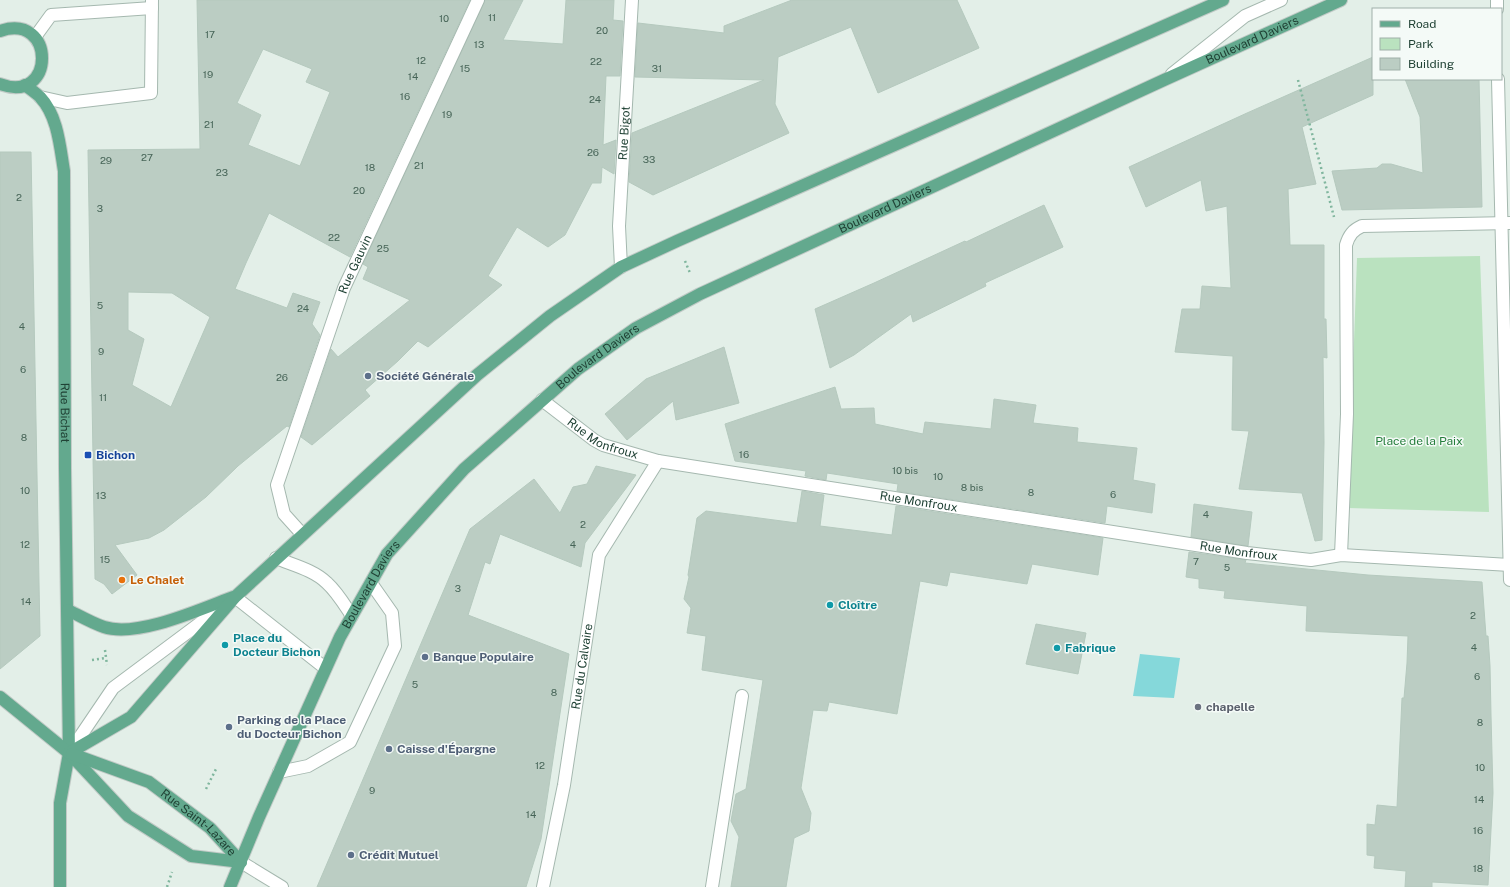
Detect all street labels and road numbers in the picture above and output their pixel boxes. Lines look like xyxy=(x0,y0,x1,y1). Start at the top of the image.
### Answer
street label: Boulevard Daviers xyxy=(1203,13,1301,67)
street label: Rue Bigot xyxy=(616,105,633,161)
street label: Boulevard Daviers xyxy=(836,181,933,236)
street label: Rue Gauvin xyxy=(336,233,375,295)
street label: Boulevard Daviers xyxy=(553,321,642,392)
street label: Rue Bichat xyxy=(58,383,72,443)
street label: Rue Monfroux xyxy=(564,415,640,462)
street label: Rue Monfroux xyxy=(879,489,959,515)
street label: Boulevard Daviers xyxy=(339,538,403,631)
street label: Rue Monfroux xyxy=(1199,539,1279,563)
street label: Rue du Calvaire xyxy=(569,622,596,710)
street label: Rue Saint-Lazare xyxy=(158,786,239,859)

